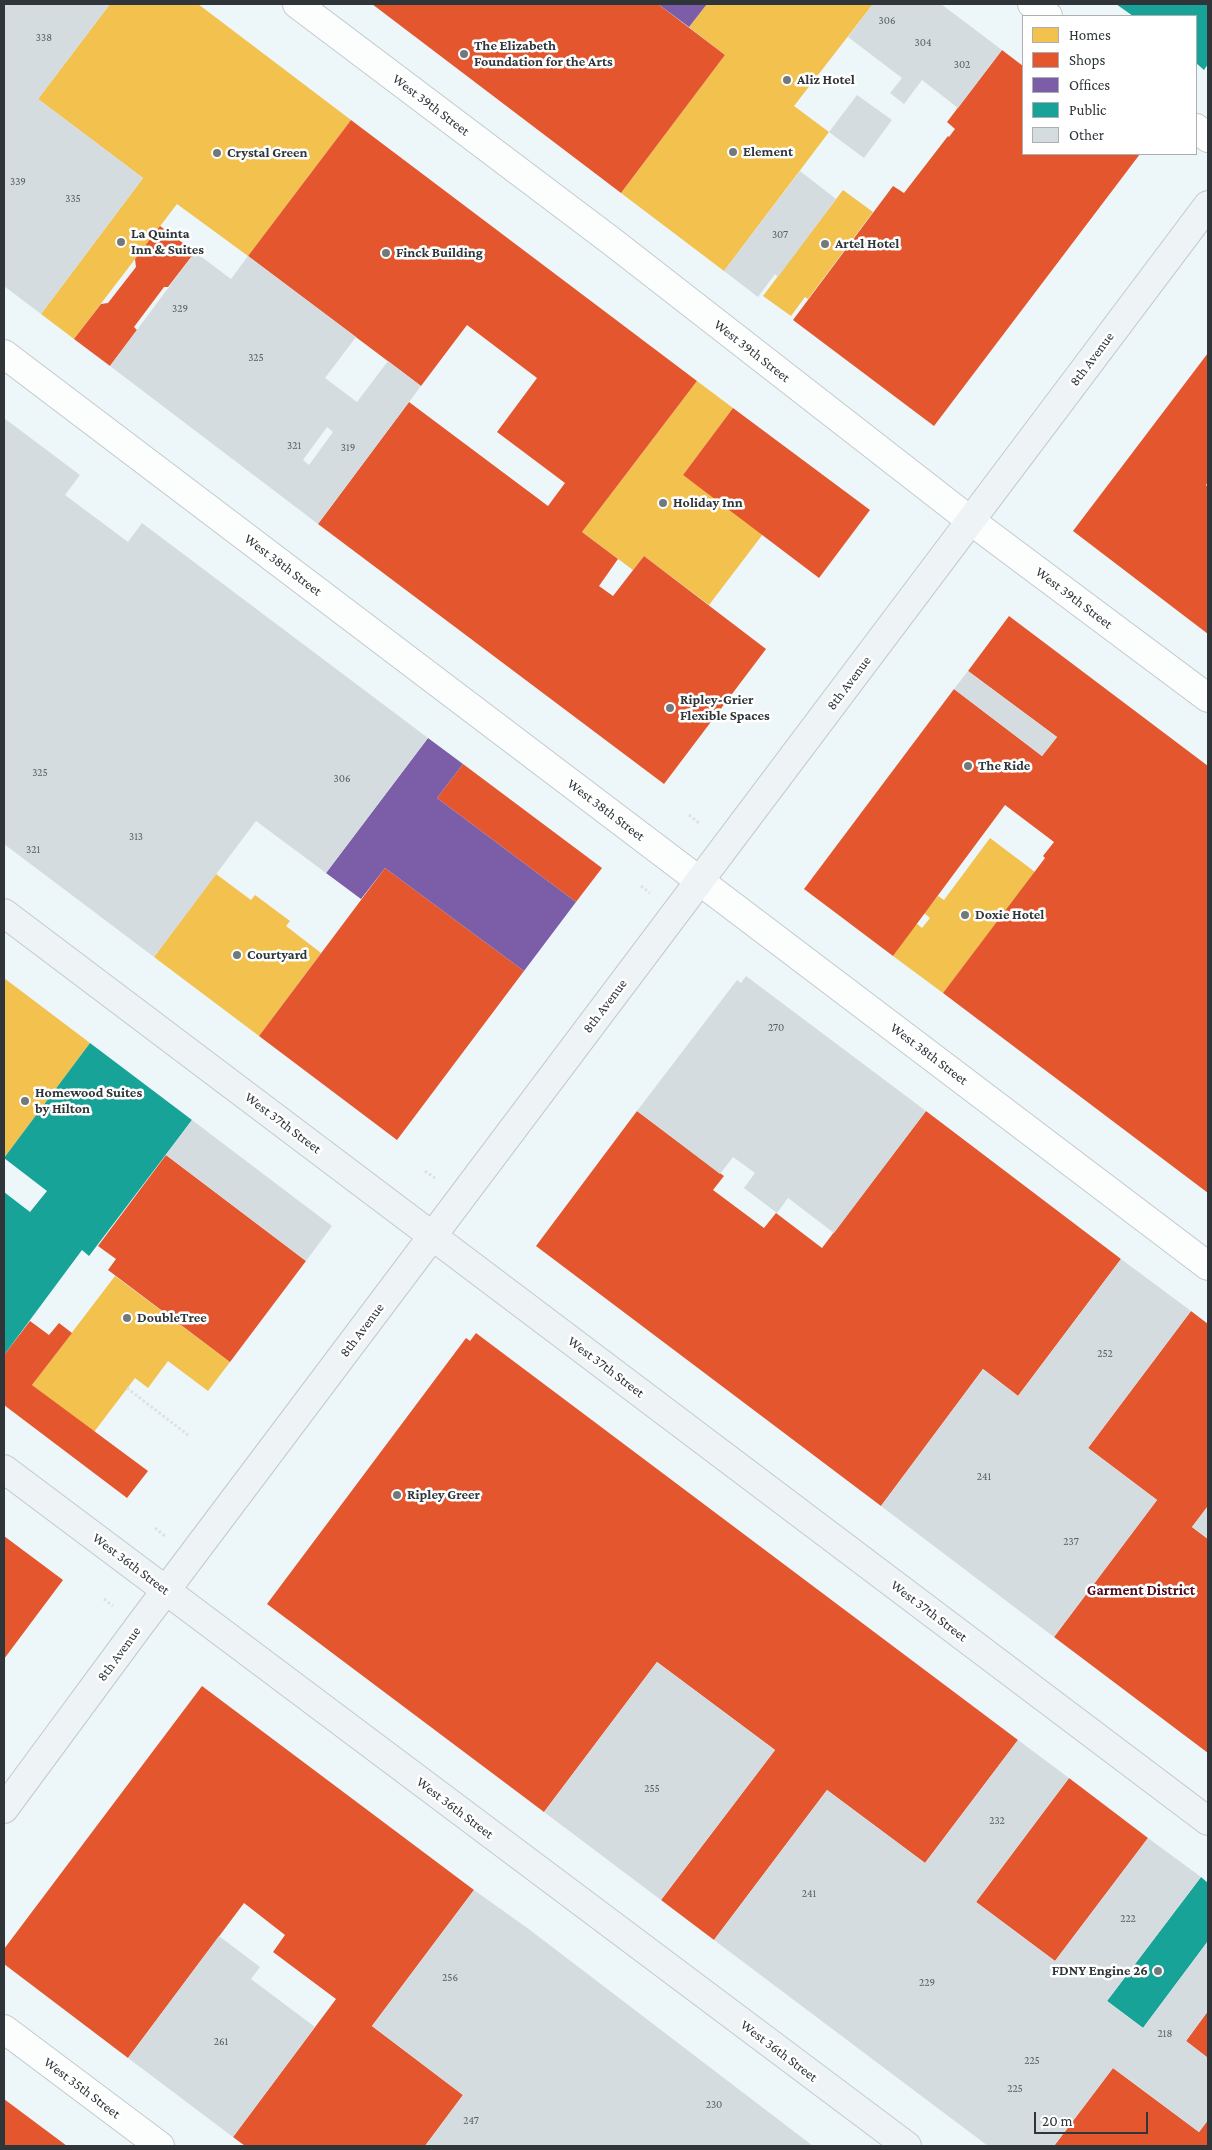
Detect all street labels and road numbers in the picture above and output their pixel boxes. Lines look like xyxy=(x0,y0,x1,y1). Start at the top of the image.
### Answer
street label: West 39th Street xyxy=(389,70,473,140)
street label: West 39th Street xyxy=(710,316,794,386)
street label: 8th Avenue xyxy=(1066,329,1118,389)
street label: West 38th Street xyxy=(241,530,325,600)
street label: West 39th Street xyxy=(1032,563,1116,633)
street label: 8th Avenue xyxy=(823,653,875,713)
street label: West 38th Street xyxy=(564,775,648,845)
street label: 8th Avenue xyxy=(579,976,631,1036)
street label: West 38th Street xyxy=(887,1019,971,1089)
street label: West 37th Street xyxy=(241,1089,325,1157)
street label: 8th Avenue xyxy=(336,1300,388,1360)
street label: West 37th Street xyxy=(564,1333,648,1401)
street label: West 36th Street xyxy=(89,1529,173,1599)
street label: West 37th Street xyxy=(887,1577,971,1645)
street label: 8th Avenue xyxy=(94,1623,144,1685)
street label: West 36th Street xyxy=(413,1773,497,1843)
street label: West 36th Street xyxy=(737,2016,821,2086)
street label: West 35th Street xyxy=(40,2054,124,2122)

